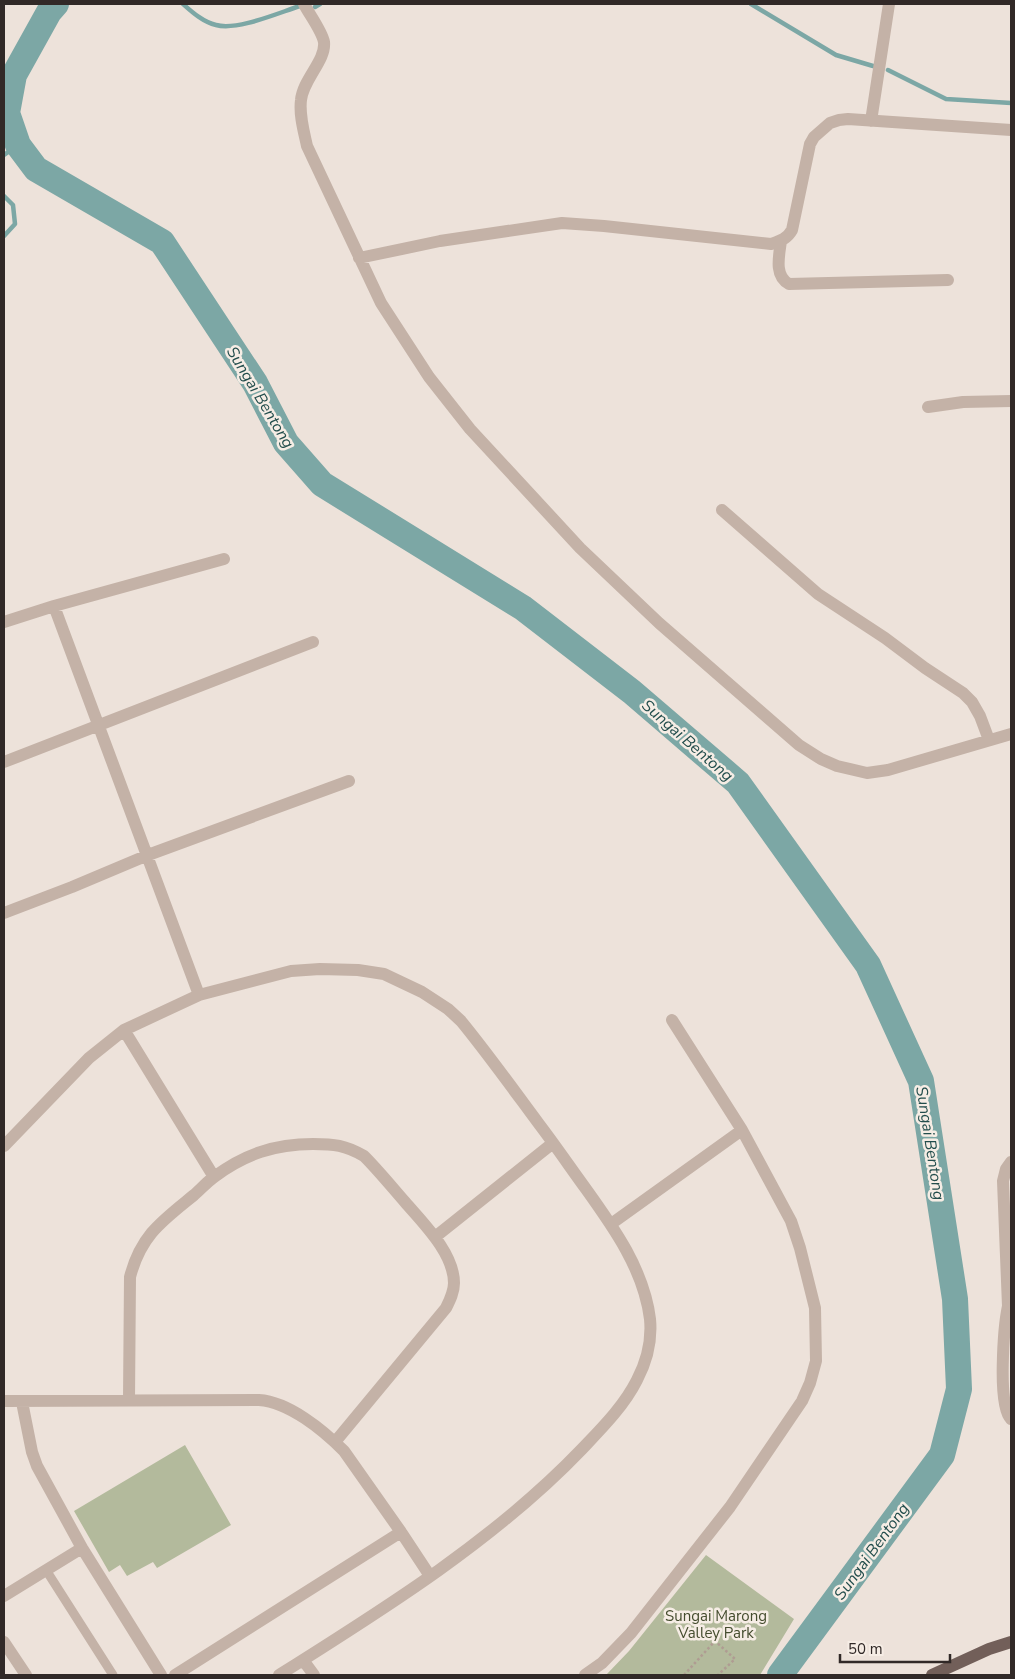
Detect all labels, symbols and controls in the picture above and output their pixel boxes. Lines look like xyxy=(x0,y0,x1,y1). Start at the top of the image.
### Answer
water label: Sungai Bentong xyxy=(221,343,299,452)
water label: Sungai Bentong xyxy=(637,695,738,787)
water label: Sungai Bentong xyxy=(910,1085,950,1202)
water label: Sungai Bentong xyxy=(829,1499,914,1605)
park label: Sungai Marong Valley Park xyxy=(665,1606,767,1643)
scale bar xyxy=(840,1632,950,1664)
text: 50 m xyxy=(848,1639,883,1659)

